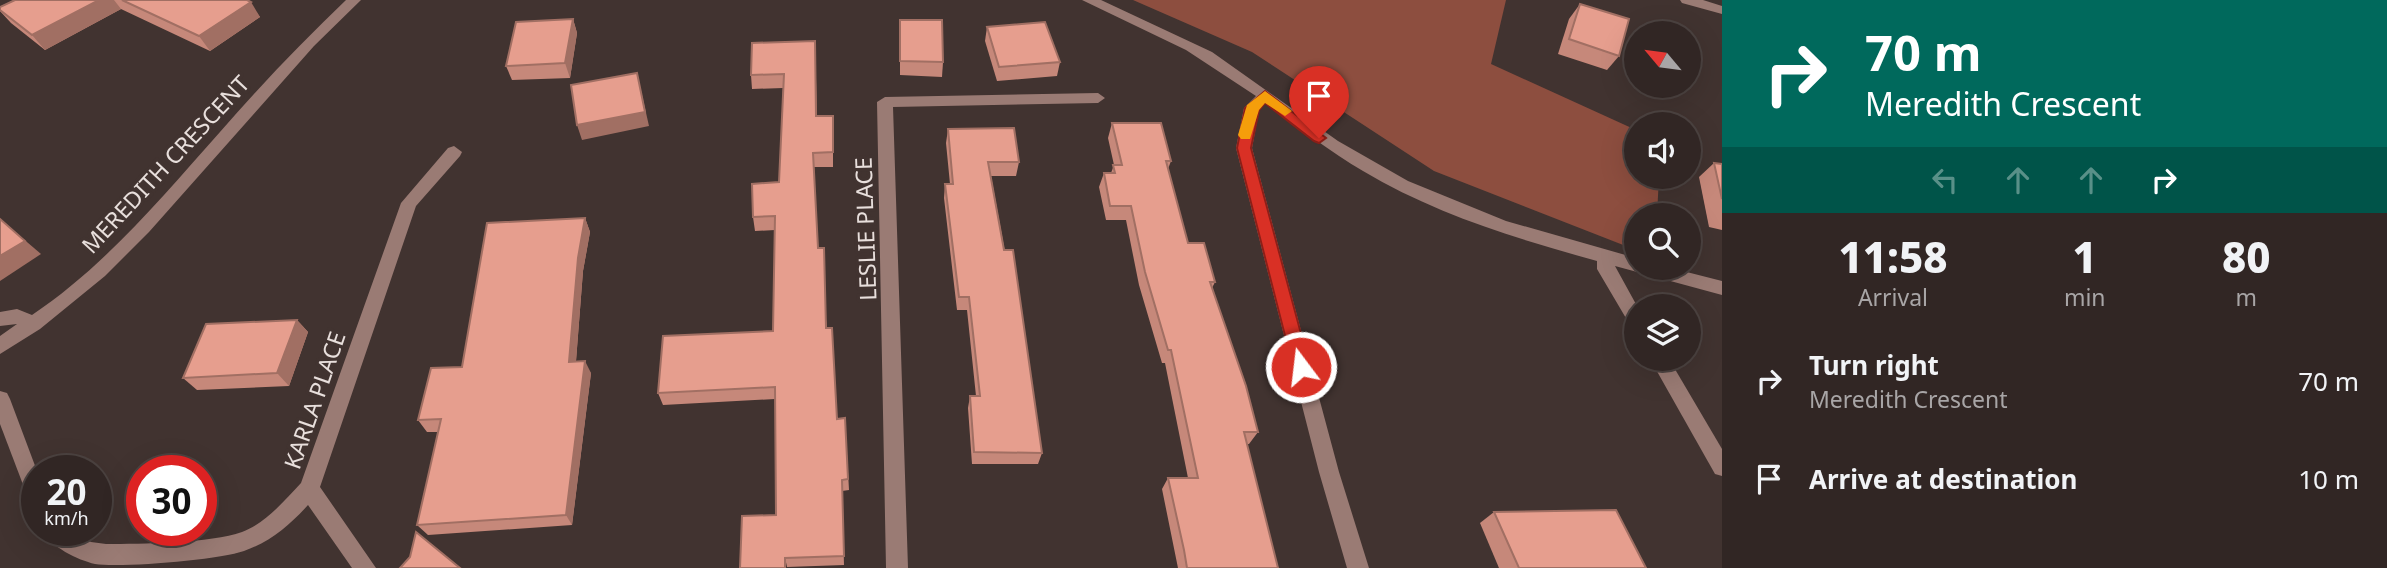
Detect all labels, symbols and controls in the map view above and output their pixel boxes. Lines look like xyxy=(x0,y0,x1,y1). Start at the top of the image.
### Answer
text: 70 m xyxy=(1865,19,1982,85)
north arrow xyxy=(1624,21,1701,98)
map controls xyxy=(1624,21,1701,371)
icon: right xyxy=(1750,28,1841,119)
pin xyxy=(1289,66,1349,138)
street label: MEREDITH CRESCENT xyxy=(74,68,256,260)
icon: arrive xyxy=(1300,77,1338,115)
text: Meredith Crescent xyxy=(1865,82,2141,125)
button: sound xyxy=(1624,112,1701,189)
street label: LESLIE PLACE xyxy=(847,157,883,301)
icon: left xyxy=(1926,161,1964,199)
icon: ahead xyxy=(1999,161,2037,199)
icon: ahead xyxy=(2072,161,2110,199)
icon: right xyxy=(2145,161,2183,199)
button: search xyxy=(1624,203,1701,280)
text: 11:58 xyxy=(1838,228,1948,285)
text: 1 xyxy=(2073,228,2097,285)
text: 80 xyxy=(2222,228,2271,285)
text: Arrival xyxy=(1858,281,1928,313)
text: min xyxy=(2064,281,2106,313)
text: m xyxy=(2236,281,2257,313)
button: layers xyxy=(1624,294,1701,371)
street label: KARLA PLACE xyxy=(276,327,352,473)
position arrow xyxy=(1264,330,1338,404)
text: Turn right xyxy=(1809,347,1939,383)
icon: right xyxy=(1750,362,1788,400)
text: 70 m xyxy=(2298,363,2359,399)
text: Meredith Crescent xyxy=(1809,383,2008,415)
speed limit sign: 30 xyxy=(126,455,217,546)
icon: arrive xyxy=(1750,460,1788,498)
text: Arrive at destination xyxy=(1809,461,2078,497)
text: 10 m xyxy=(2298,461,2359,497)
text: 20 xyxy=(46,468,87,515)
text: km/h xyxy=(44,506,89,530)

